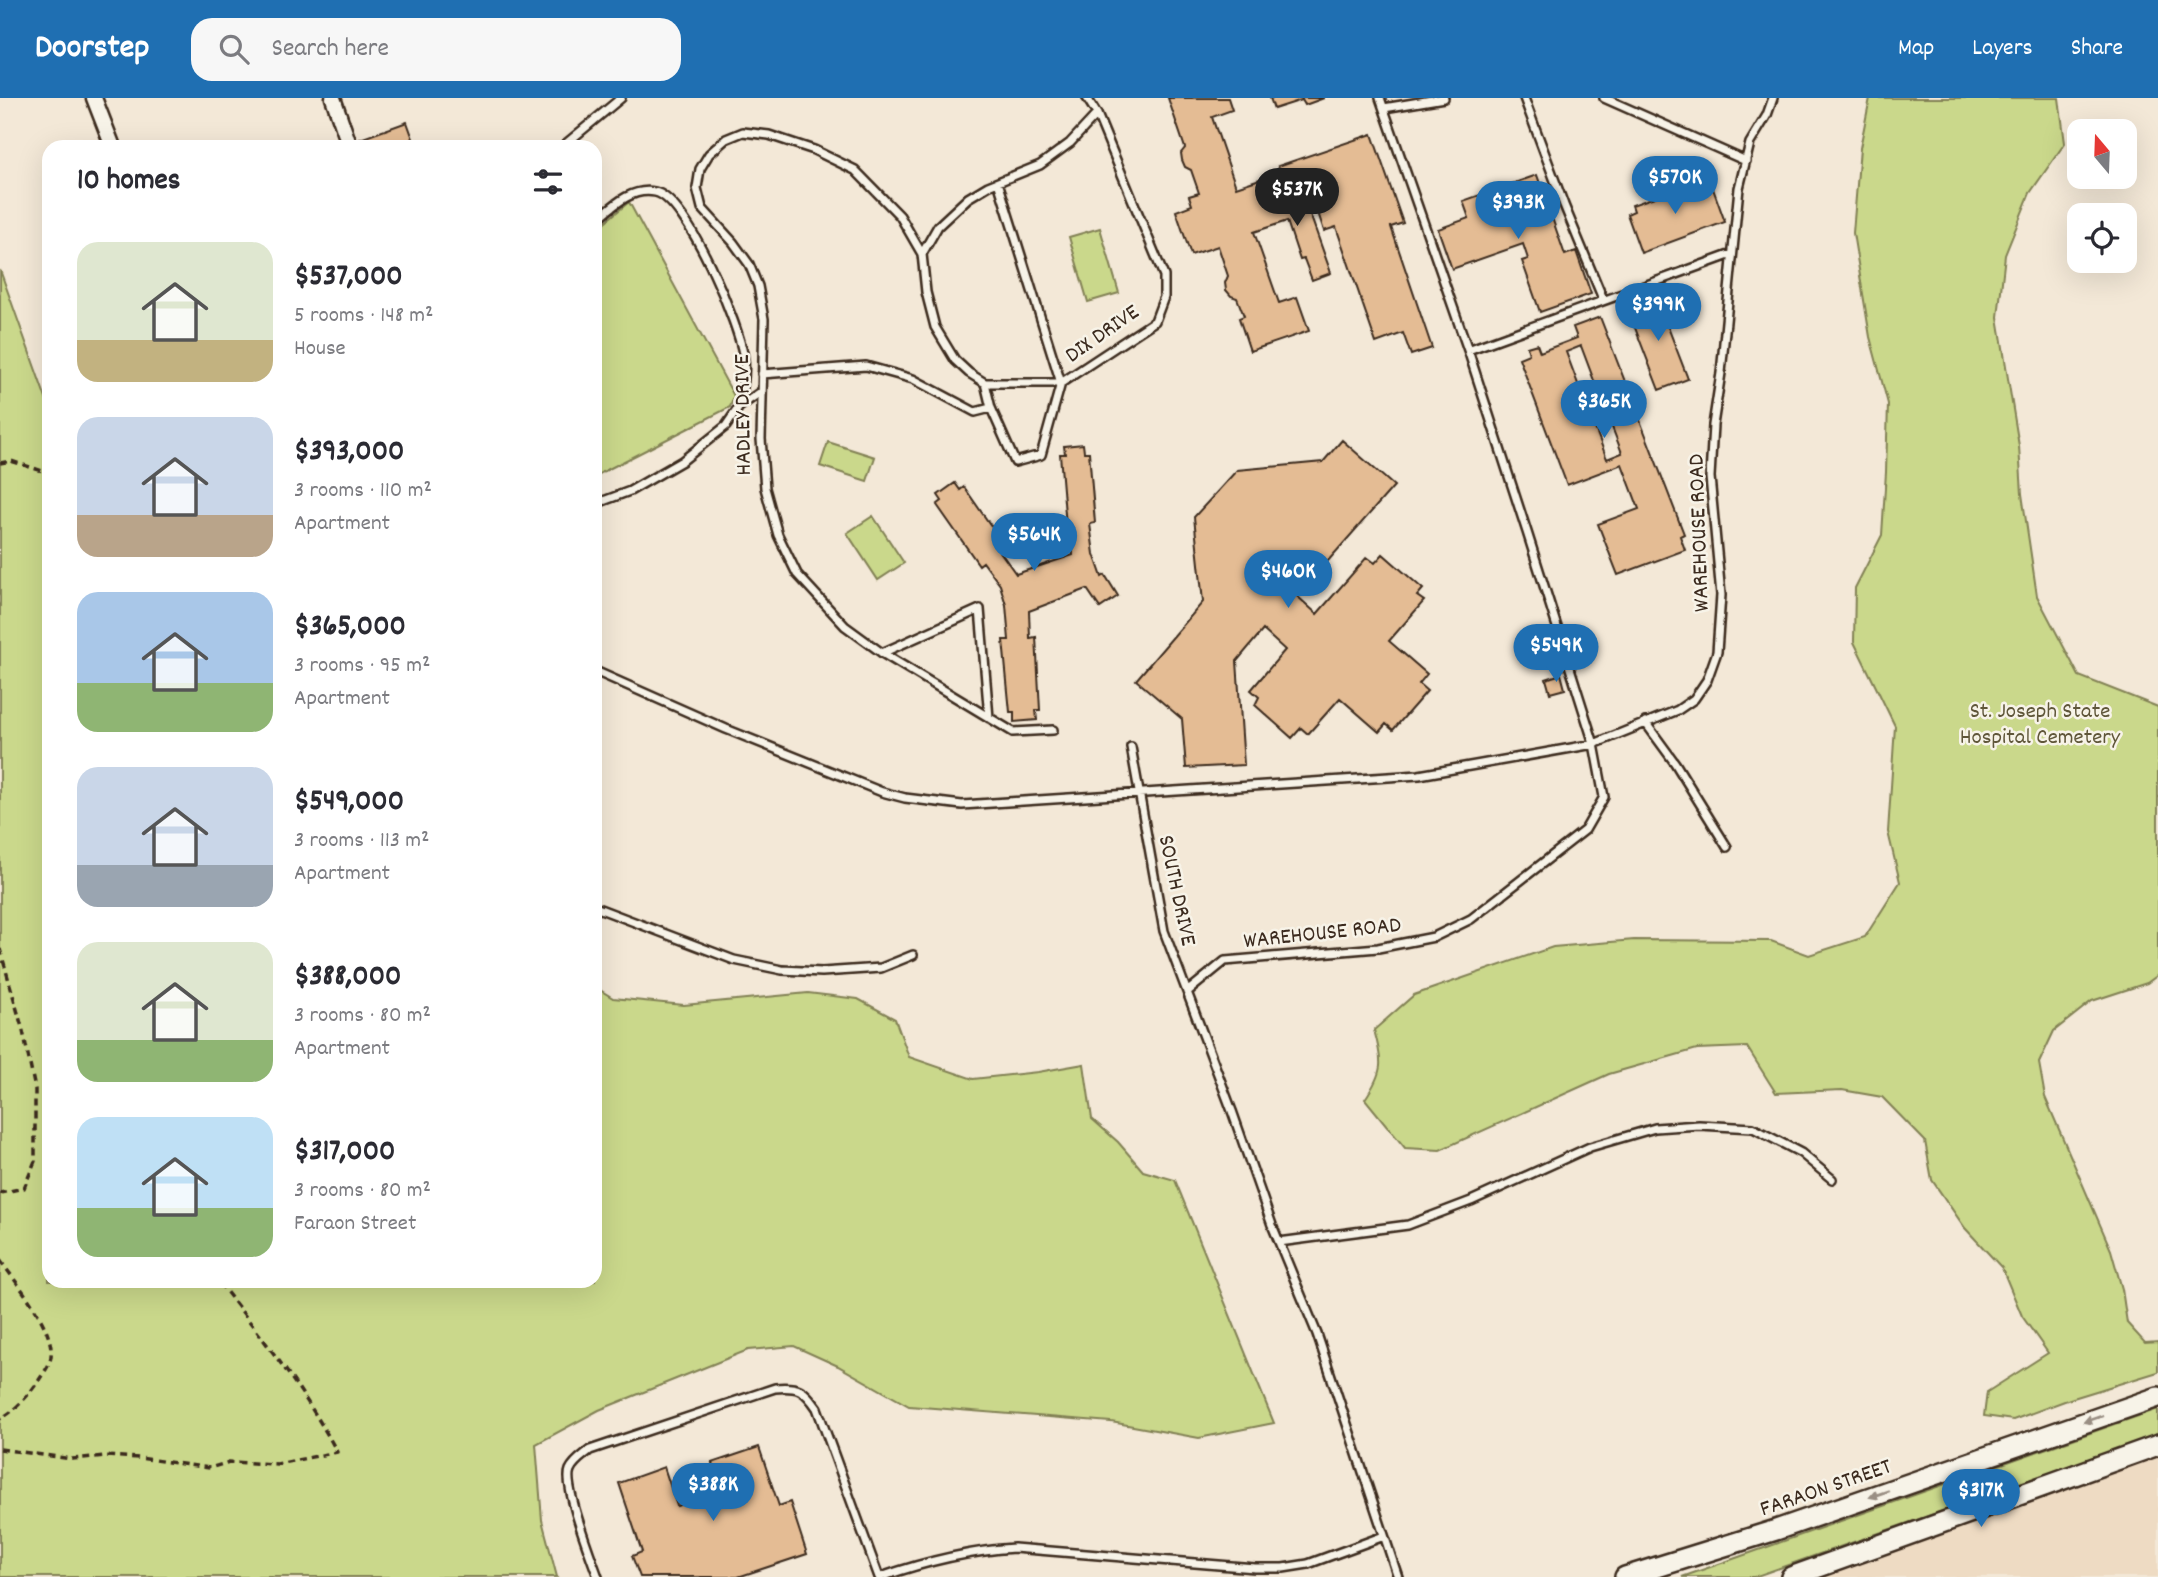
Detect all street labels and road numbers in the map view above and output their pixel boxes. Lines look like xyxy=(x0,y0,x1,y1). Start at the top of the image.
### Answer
street label: DIX DRIVE xyxy=(1059,297,1147,373)
street label: HADLEY DRIVE xyxy=(727,353,762,476)
street label: WAREHOUSE ROAD xyxy=(1681,453,1720,612)
street label: SOUTH DRIVE xyxy=(1148,832,1204,950)
street label: WAREHOUSE ROAD xyxy=(1242,910,1403,959)
street label: FARAON STREET xyxy=(1756,1451,1896,1527)

